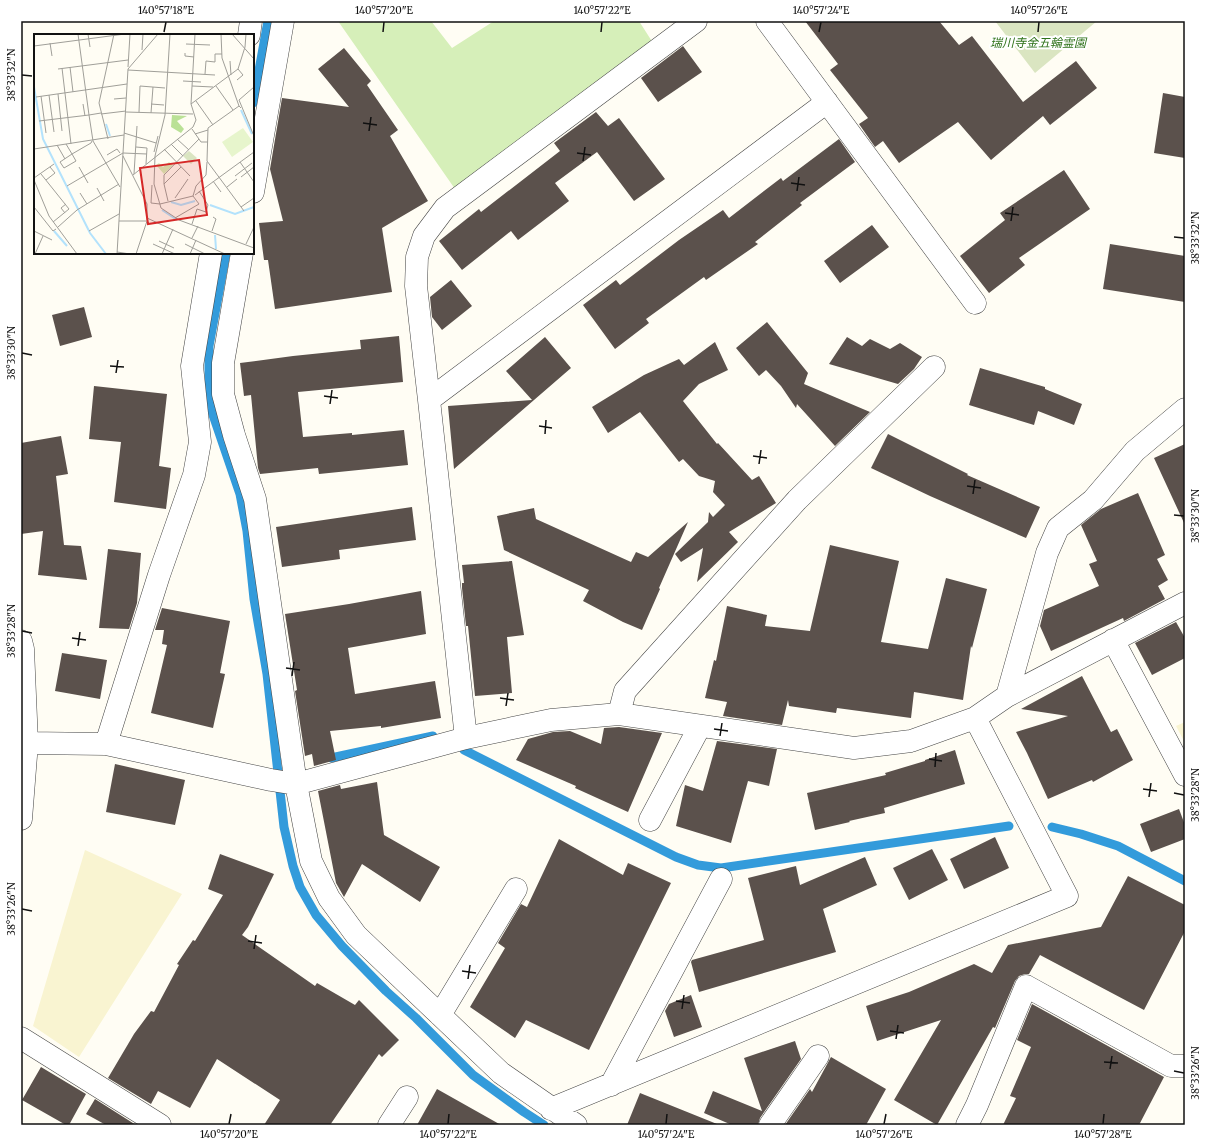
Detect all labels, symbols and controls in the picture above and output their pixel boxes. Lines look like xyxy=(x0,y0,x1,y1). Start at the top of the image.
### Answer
text: 140°57'18"E xyxy=(138,4,195,17)
text: 140°57'20"E xyxy=(355,4,414,17)
text: 140°57'22"E xyxy=(573,4,631,17)
text: 140°57'24"E xyxy=(793,4,850,17)
text: 140°57'26"E xyxy=(1011,4,1068,17)
inset map xyxy=(34,34,254,254)
park label: 瑞川寺金五輪霊園 xyxy=(990,35,1088,50)
text: 38°33'32"N xyxy=(5,48,18,102)
text: 38°33'32"N xyxy=(1189,211,1202,265)
text: 38°33'30"N xyxy=(5,326,18,380)
text: 38°33'30"N xyxy=(1189,489,1202,543)
text: 38°33'28"N xyxy=(5,604,18,658)
text: 38°33'28"N xyxy=(1189,768,1202,822)
text: 38°33'26"N xyxy=(5,882,18,936)
text: 38°33'26"N xyxy=(1189,1046,1202,1100)
text: 140°57'20"E xyxy=(200,1128,259,1141)
text: 140°57'22"E xyxy=(419,1128,477,1141)
text: 140°57'24"E xyxy=(638,1128,695,1141)
text: 140°57'26"E xyxy=(856,1128,913,1141)
text: 140°57'28"E xyxy=(1074,1128,1132,1141)

